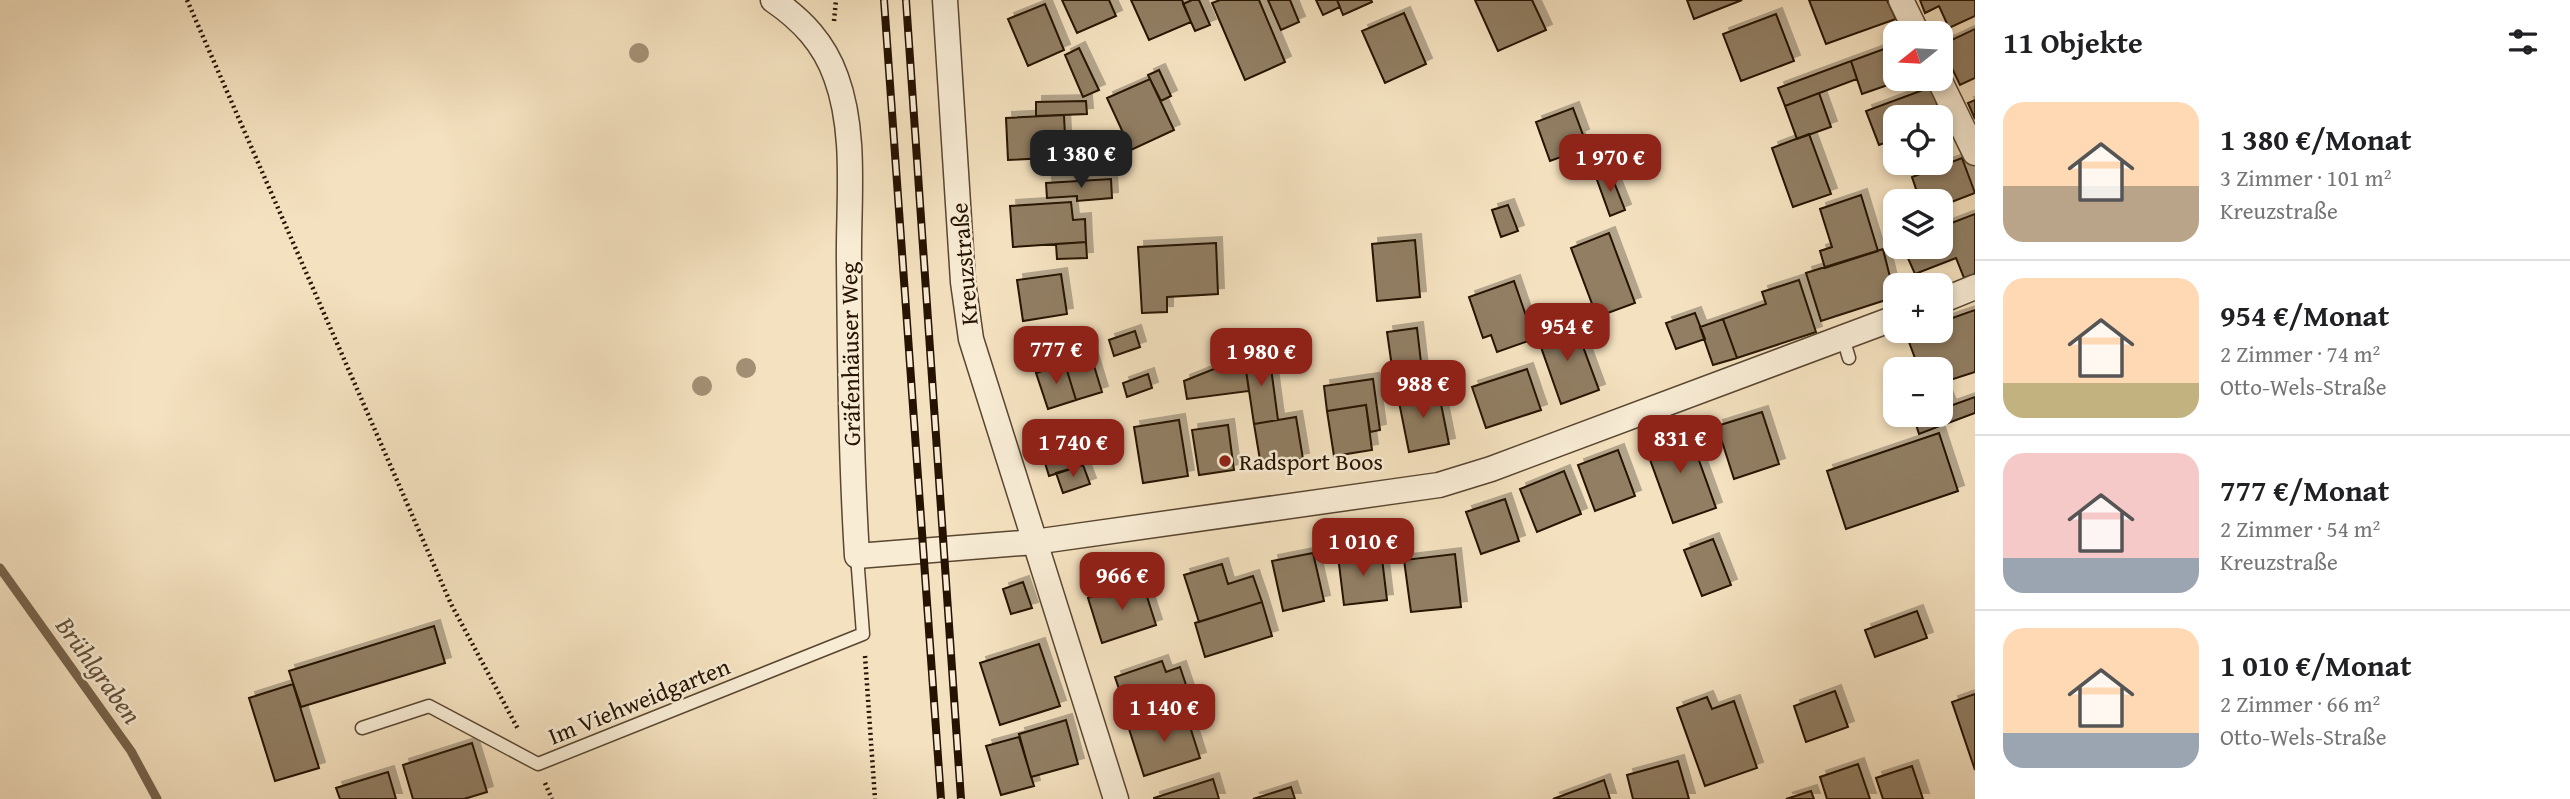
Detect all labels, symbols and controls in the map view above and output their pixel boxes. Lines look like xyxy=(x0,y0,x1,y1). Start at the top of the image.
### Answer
text: 11 Objekte xyxy=(2003,20,2143,64)
north arrow xyxy=(1883,21,1953,91)
map controls xyxy=(1883,21,1953,427)
icon: filters xyxy=(2504,23,2542,61)
button: locate xyxy=(1883,105,1953,175)
text: 1 380 €/Monat xyxy=(2220,117,2412,161)
pin: 1 380 € xyxy=(1016,130,1146,190)
icon: home xyxy=(2059,130,2143,214)
pin: 1 970 € xyxy=(1545,134,1675,194)
text: 1 380 € xyxy=(1046,136,1116,169)
text: 1 970 € xyxy=(1575,140,1645,173)
text: 3 Zimmer · 101 m² xyxy=(2220,161,2391,194)
button: layers xyxy=(1883,189,1953,259)
text: Kreuzstraße xyxy=(2220,194,2338,227)
street label: Kreuzstraße xyxy=(941,201,987,327)
street label: Gräfenhäuser Weg xyxy=(831,262,869,446)
button: + xyxy=(1883,273,1953,343)
text: 954 €/Monat xyxy=(2220,293,2389,337)
pin: 954 € xyxy=(1518,304,1616,363)
icon: home xyxy=(2059,306,2143,390)
text: 954 € xyxy=(1541,309,1593,342)
pin: 777 € xyxy=(1007,326,1105,386)
pin: 1 980 € xyxy=(1196,328,1326,388)
text: 777 € xyxy=(1030,332,1082,365)
text: 1 980 € xyxy=(1226,334,1296,367)
text: 2 Zimmer · 74 m² xyxy=(2220,337,2380,370)
button: − xyxy=(1883,357,1953,427)
pin: 988 € xyxy=(1374,360,1472,420)
text: 988 € xyxy=(1397,366,1449,399)
text: Otto-Wels-Straße xyxy=(2220,370,2387,403)
pin: 831 € xyxy=(1631,416,1729,475)
pin: 1 740 € xyxy=(1008,420,1138,479)
text: 831 € xyxy=(1654,421,1706,454)
text: 1 740 € xyxy=(1038,425,1108,458)
place label: Radsport Boos xyxy=(1239,444,1383,479)
marker: Radsport Boos xyxy=(1217,453,1233,469)
text: 777 €/Monat xyxy=(2220,468,2389,512)
icon: home xyxy=(2059,481,2143,565)
text: 2 Zimmer · 54 m² xyxy=(2220,512,2380,545)
pin: 1 010 € xyxy=(1298,518,1428,578)
text: 1 010 € xyxy=(1328,524,1398,557)
text: Kreuzstraße xyxy=(2220,545,2338,578)
pin: 966 € xyxy=(1073,552,1171,612)
text: 966 € xyxy=(1096,558,1148,591)
water label: Brühlgraben xyxy=(46,607,151,732)
text: 1 010 €/Monat xyxy=(2220,643,2412,687)
street label: Im Viehweidgarten xyxy=(543,648,736,753)
icon: home xyxy=(2059,656,2143,740)
pin: 1 140 € xyxy=(1099,684,1229,744)
text: 2 Zimmer · 66 m² xyxy=(2220,687,2380,720)
text: 1 140 € xyxy=(1129,690,1199,723)
text: Otto-Wels-Straße xyxy=(2220,720,2387,753)

